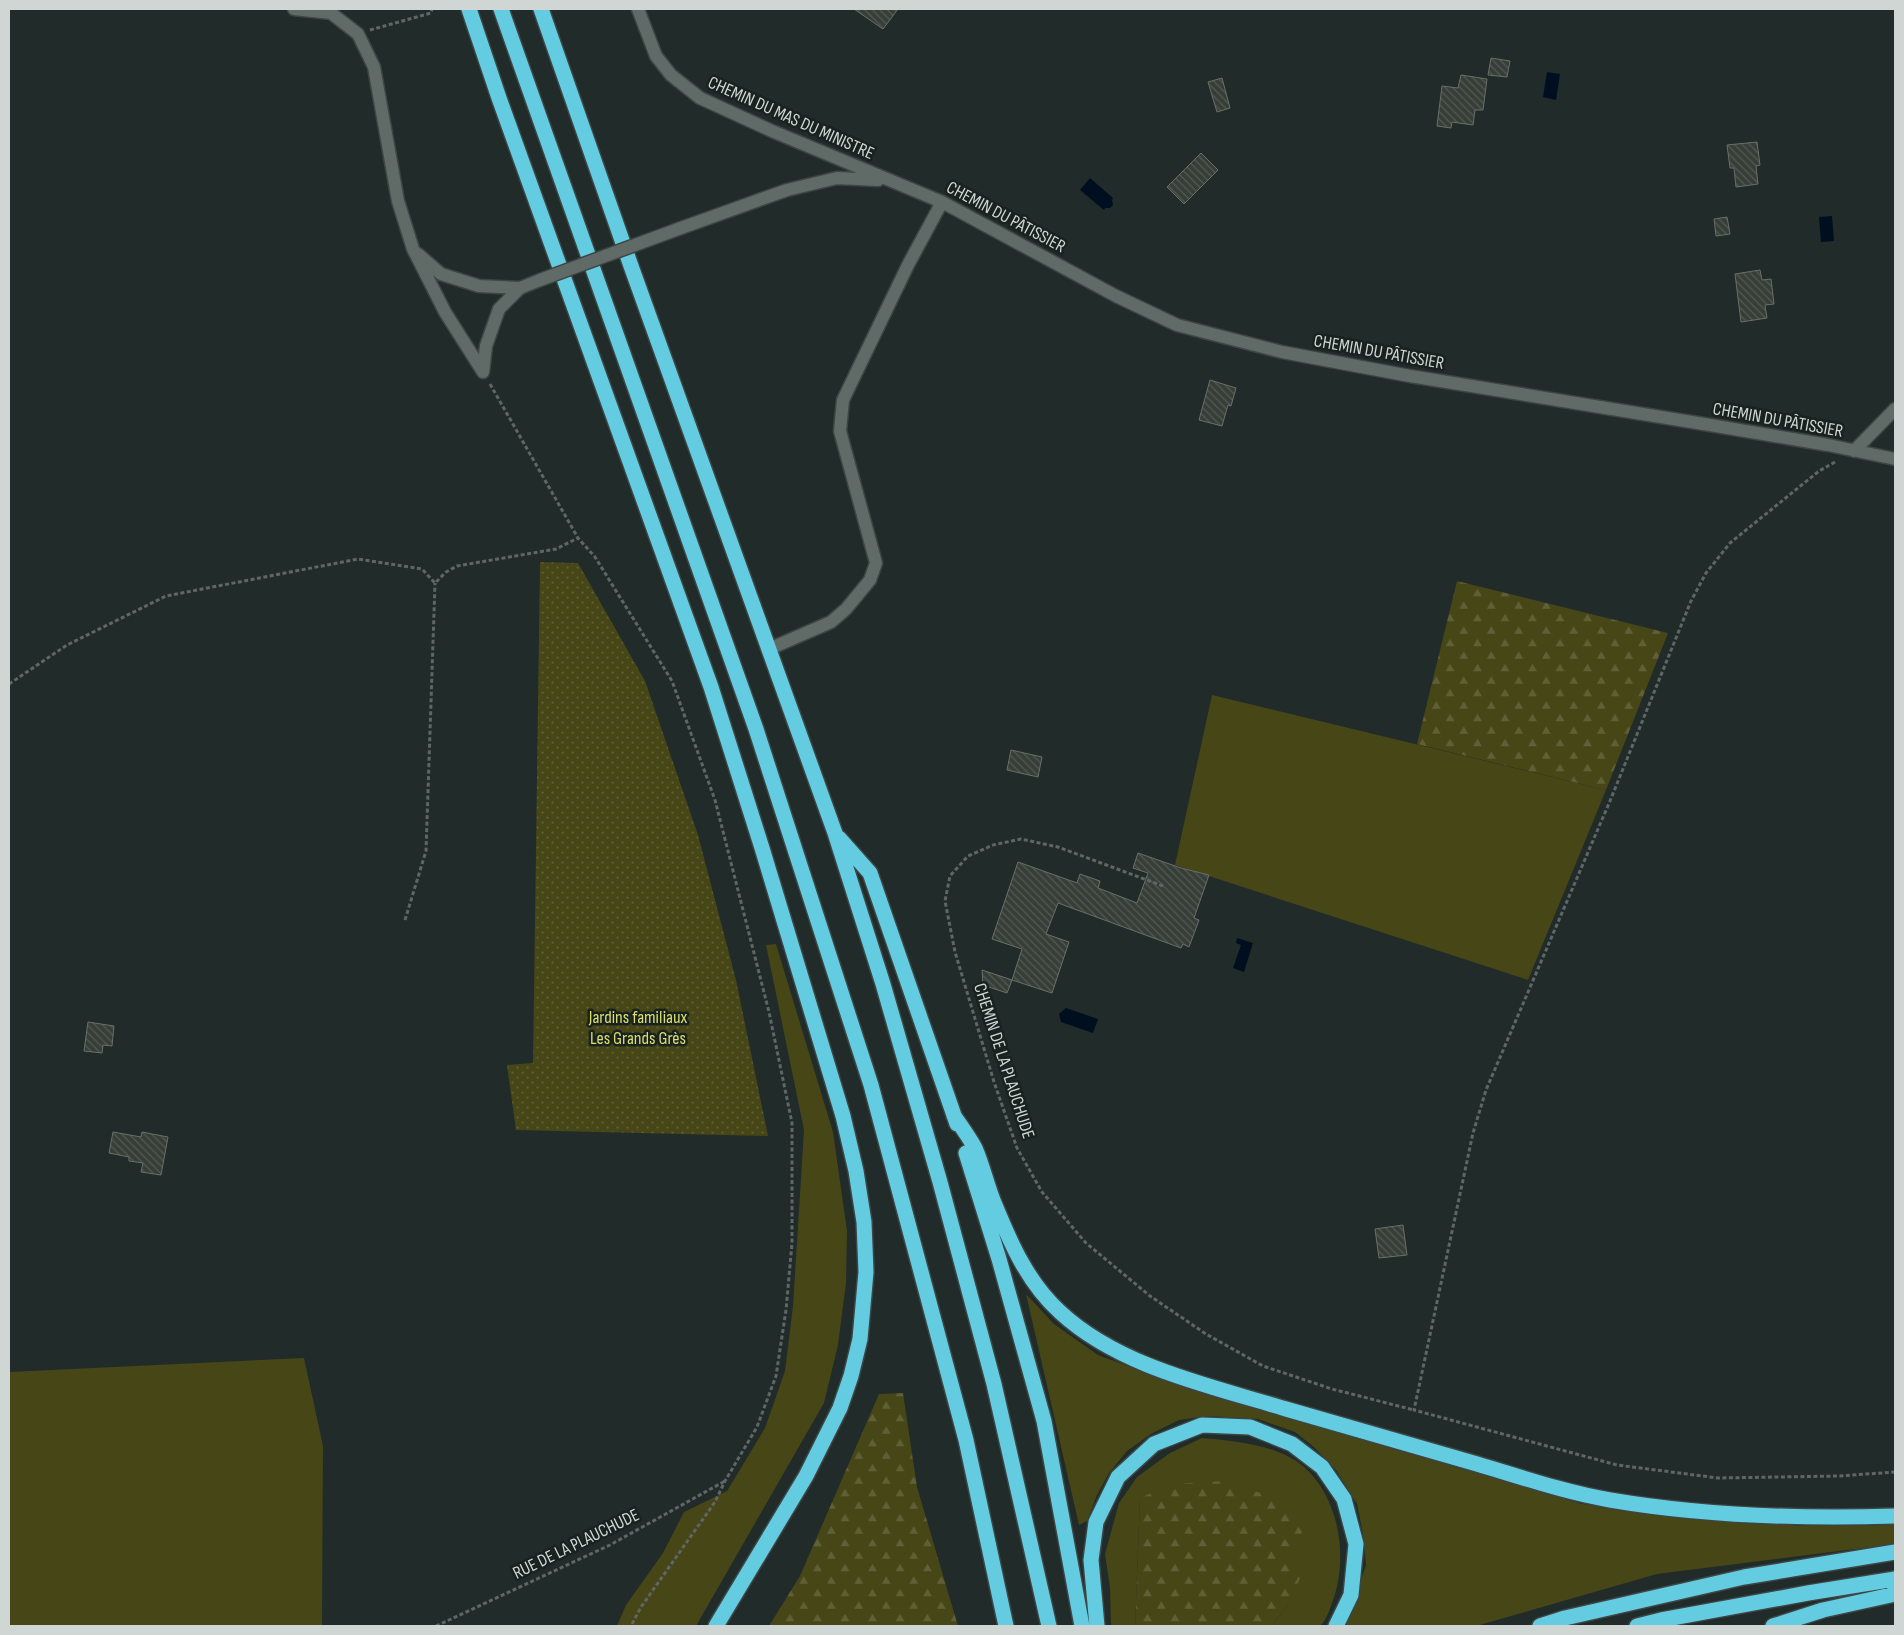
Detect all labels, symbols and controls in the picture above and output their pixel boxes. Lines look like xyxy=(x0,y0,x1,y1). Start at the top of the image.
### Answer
street label: CHEMIN DU MAS DU MINISTRE xyxy=(705,72,877,164)
street label: CHEMIN DU PÂTISSIER xyxy=(943,177,1069,257)
street label: CHEMIN DU PÂTISSIER xyxy=(1312,330,1446,374)
street label: CHEMIN DU PÂTISSIER xyxy=(1711,398,1845,442)
street label: CHEMIN DE LA PLAUCHUDE xyxy=(969,981,1039,1141)
park label: Jardins familiaux Les Grands Grès xyxy=(588,1007,687,1049)
street label: RUE DE LA PLAUCHUDE xyxy=(509,1504,643,1584)

